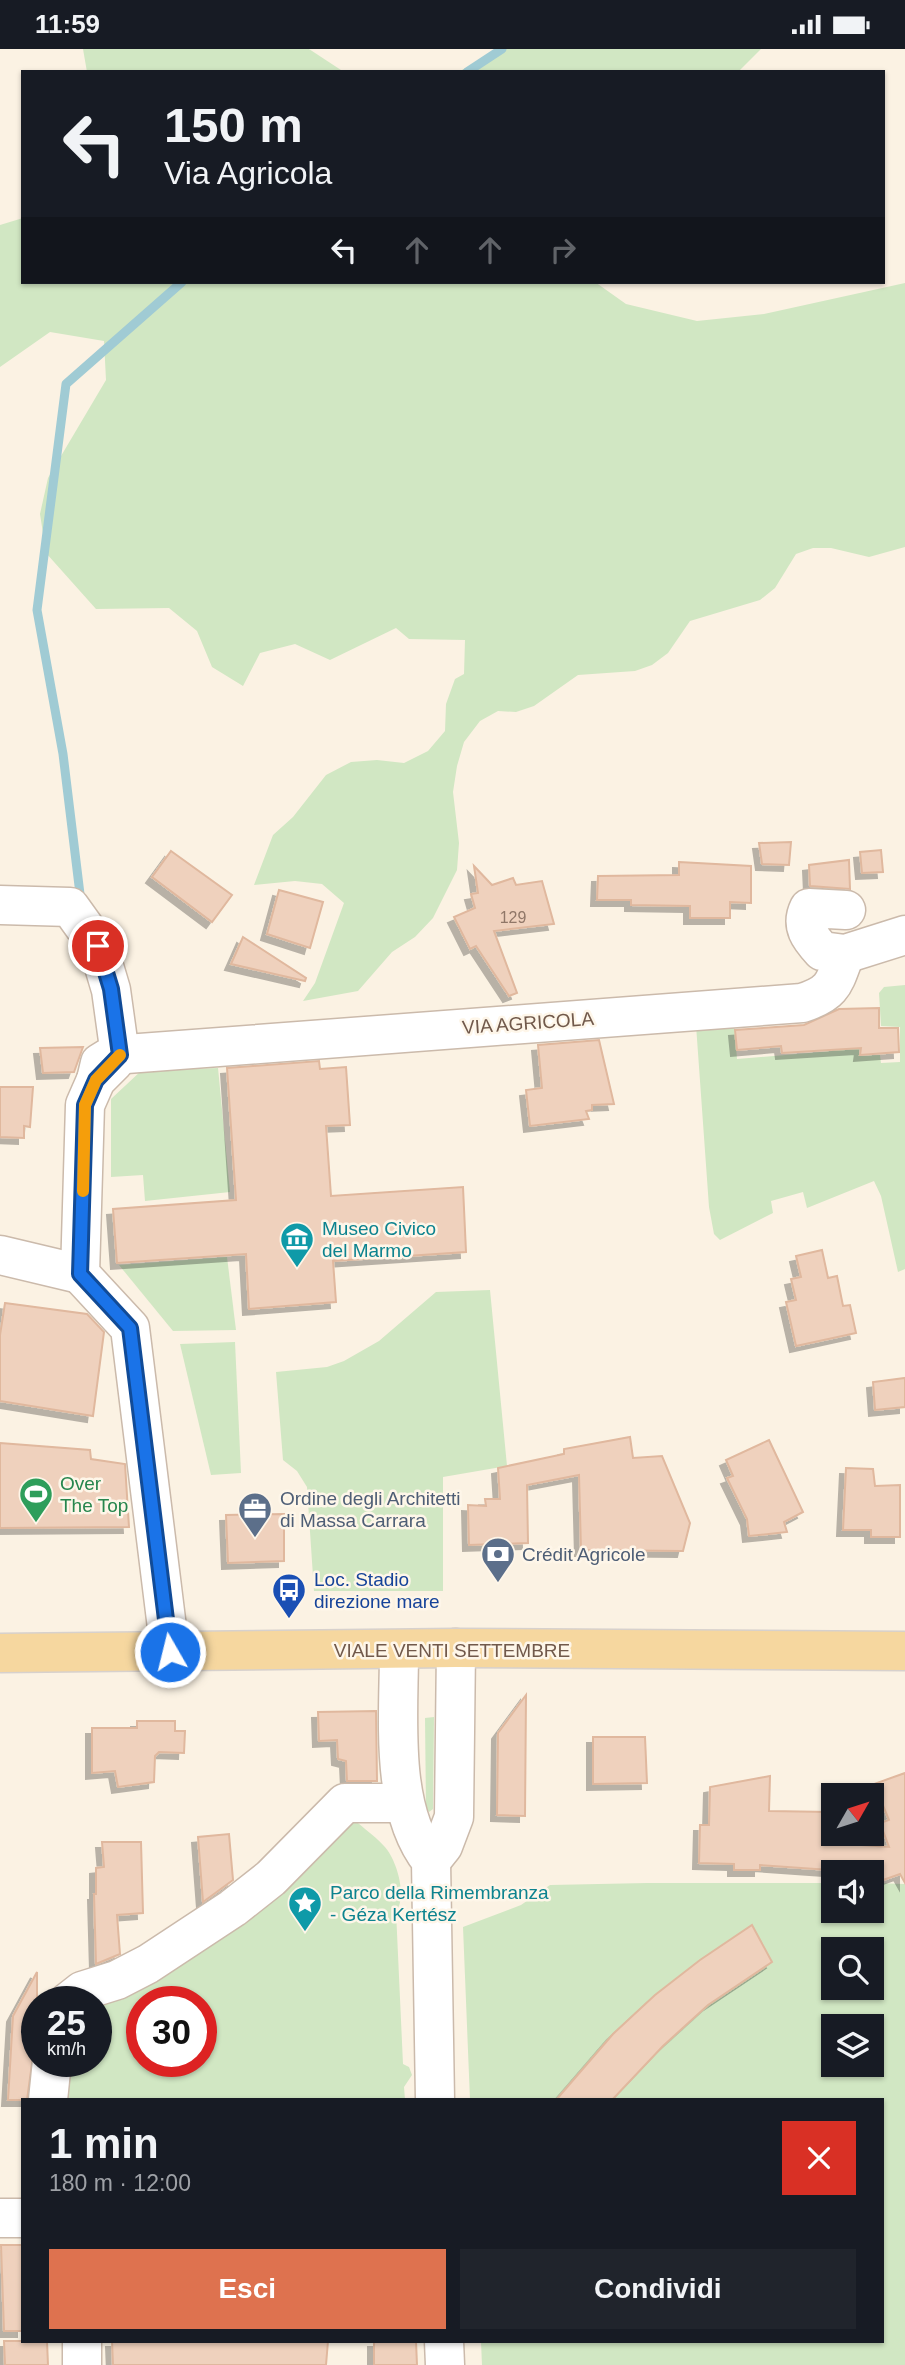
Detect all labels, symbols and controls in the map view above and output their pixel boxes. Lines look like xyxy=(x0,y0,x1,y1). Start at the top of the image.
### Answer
text: 11:59 xyxy=(35,9,100,39)
icon: left xyxy=(49,98,140,189)
text: 150 m xyxy=(164,98,303,152)
text: Via Agricola xyxy=(164,155,332,191)
icon: left xyxy=(325,231,363,269)
icon: ahead xyxy=(398,231,436,269)
icon: ahead xyxy=(471,231,509,269)
icon: right xyxy=(544,231,582,269)
house number: 129 xyxy=(500,909,526,926)
pin xyxy=(68,916,128,976)
icon: arrive xyxy=(79,927,117,965)
street label: VIA AGRICOLA xyxy=(461,1008,595,1038)
place label: Museo Civico del Marmo xyxy=(322,1218,436,1261)
museum icon: Museo Civico del Marmo xyxy=(278,1220,316,1269)
place label: Over The Top xyxy=(60,1473,128,1516)
sports icon: Over The Top xyxy=(17,1475,55,1524)
place label: Ordine degli Architetti di Massa Carrara xyxy=(280,1488,461,1531)
office icon: Ordine degli Architetti di Massa Carrara xyxy=(236,1490,274,1539)
bank icon: Crédit Agricole xyxy=(479,1535,517,1584)
place label: Crédit Agricole xyxy=(522,1544,646,1565)
place label: Loc. Stadio direzione mare xyxy=(314,1569,440,1612)
bus stop icon: Loc. Stadio direzione mare xyxy=(270,1571,308,1620)
position arrow xyxy=(133,1615,207,1689)
street label: VIALE VENTI SETTEMBRE xyxy=(334,1640,570,1661)
north arrow xyxy=(821,1783,884,1846)
map controls xyxy=(821,1783,884,2077)
button: sound xyxy=(821,1860,884,1923)
place label: Parco della Rimembranza - Géza Kertész xyxy=(330,1882,549,1925)
place icon: Parco della Rimembranza - Géza Kertész xyxy=(286,1884,324,1933)
button: search xyxy=(821,1937,884,2000)
speed limit sign: 30 xyxy=(126,1986,217,2077)
text: 25 xyxy=(47,2003,86,2042)
button: layers xyxy=(821,2014,884,2077)
text: km/h xyxy=(47,2039,86,2059)
text: 1 min xyxy=(49,2120,159,2167)
button: close xyxy=(782,2121,856,2195)
text: 180 m · 12:00 xyxy=(49,2170,191,2196)
button: Esci xyxy=(49,2249,446,2329)
button: Condividi xyxy=(460,2249,856,2329)

